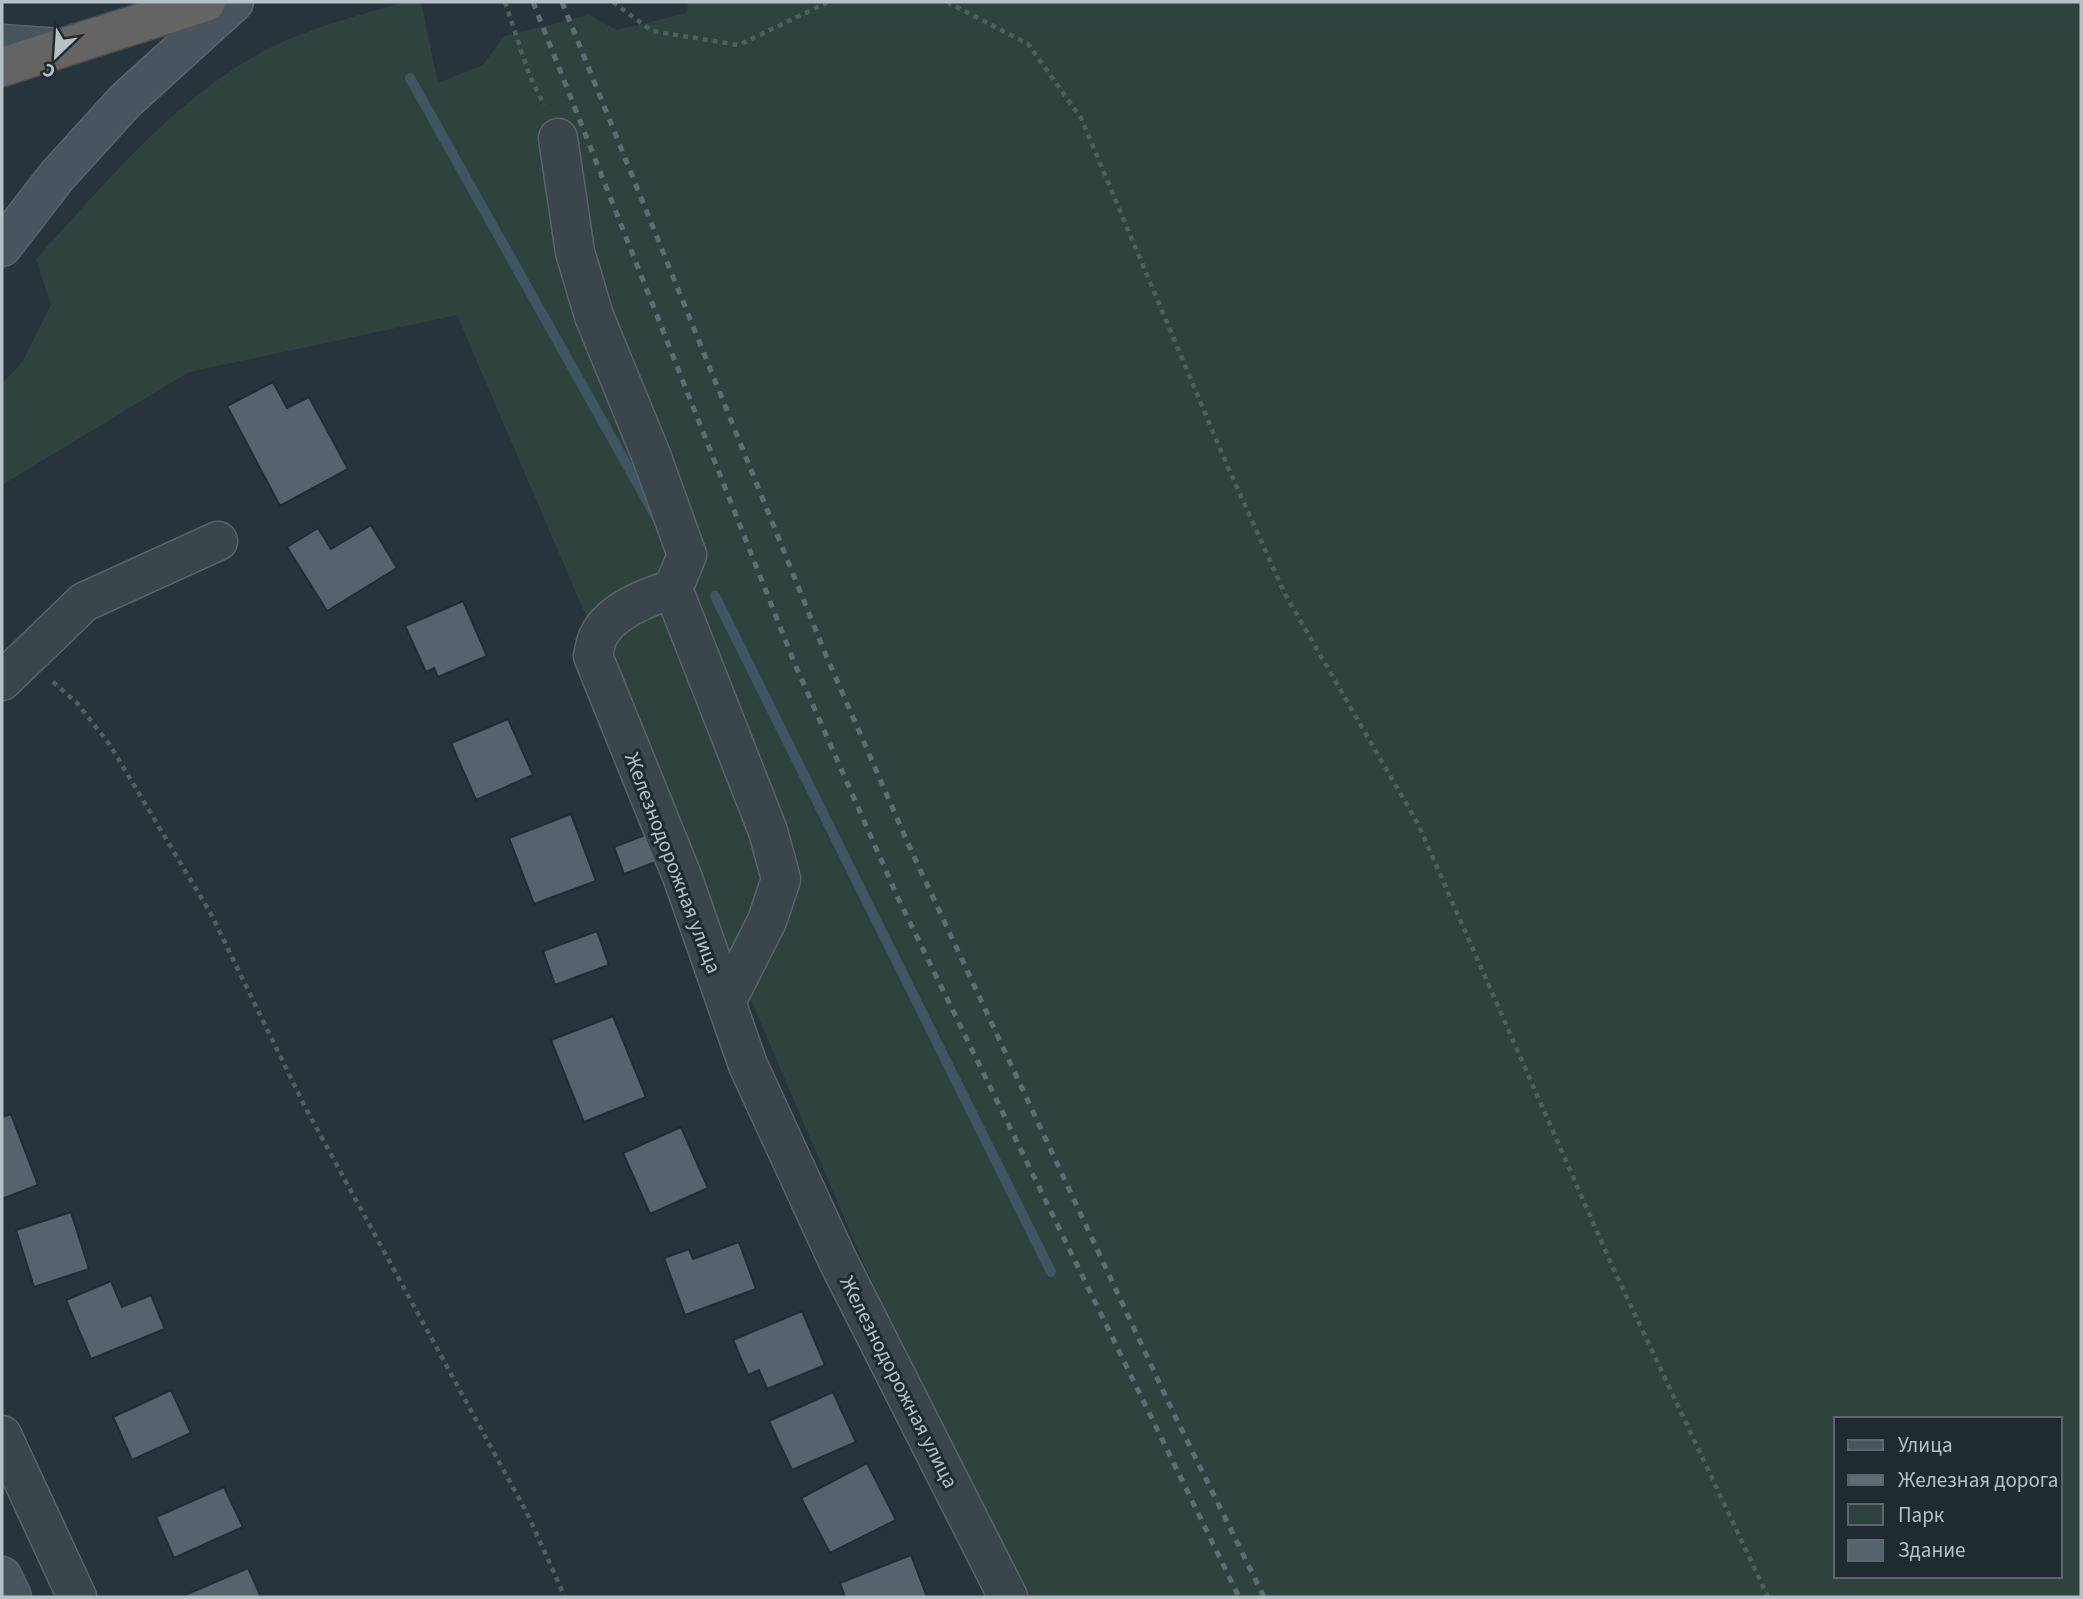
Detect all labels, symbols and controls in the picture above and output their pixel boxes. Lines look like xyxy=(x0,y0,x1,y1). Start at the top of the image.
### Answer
north arrow xyxy=(21,21,91,91)
text: С xyxy=(39,55,60,85)
street label: Железнодорожная улица xyxy=(617,748,729,978)
street label: Железнодорожная улица xyxy=(832,1271,966,1493)
legend xyxy=(1834,1417,2062,1578)
text: Улица xyxy=(1898,1430,1953,1460)
text: Железная дорога xyxy=(1898,1465,2058,1495)
text: Парк xyxy=(1898,1500,1945,1530)
text: Здание xyxy=(1898,1535,1966,1565)

